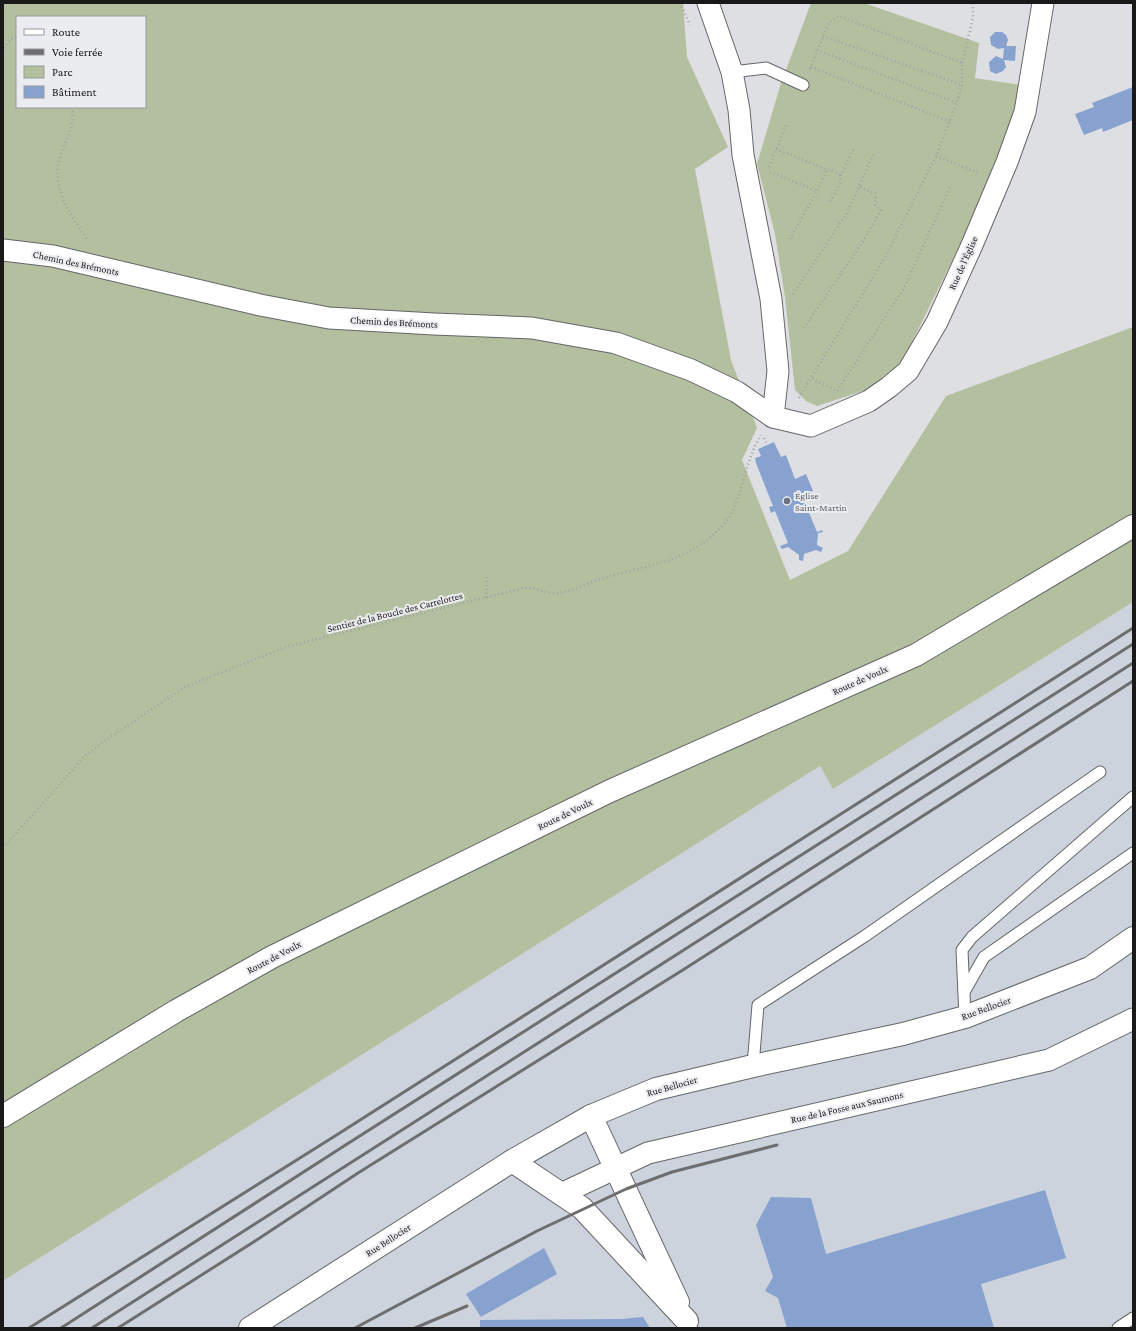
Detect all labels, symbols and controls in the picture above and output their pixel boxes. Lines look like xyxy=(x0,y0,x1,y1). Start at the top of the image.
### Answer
legend xyxy=(16,16,146,108)
text: Route xyxy=(52,25,80,39)
text: Voie ferrée xyxy=(52,45,103,59)
text: Parc xyxy=(52,65,72,79)
text: Bâtiment xyxy=(52,85,98,99)
street label: Rue de l'Église xyxy=(946,234,980,291)
street label: Chemin des Brémonts xyxy=(32,248,120,278)
street label: Chemin des Brémonts xyxy=(350,314,438,330)
place label: Église Saint-Martin xyxy=(795,490,848,513)
marker: Église Saint-Martin xyxy=(782,496,792,506)
street label: Sentier de la Boucle des Carrelottes xyxy=(326,590,464,634)
street label: Route de Voulx xyxy=(831,663,890,697)
street label: Route de Voulx xyxy=(536,796,594,832)
street label: Route de Voulx xyxy=(245,938,303,976)
street label: Rue Bellocier xyxy=(960,994,1013,1022)
street label: Rue Bellocier xyxy=(646,1073,699,1098)
street label: Rue de la Fosse aux Saumons xyxy=(790,1089,904,1125)
street label: Rue Bellocier xyxy=(363,1221,413,1259)

